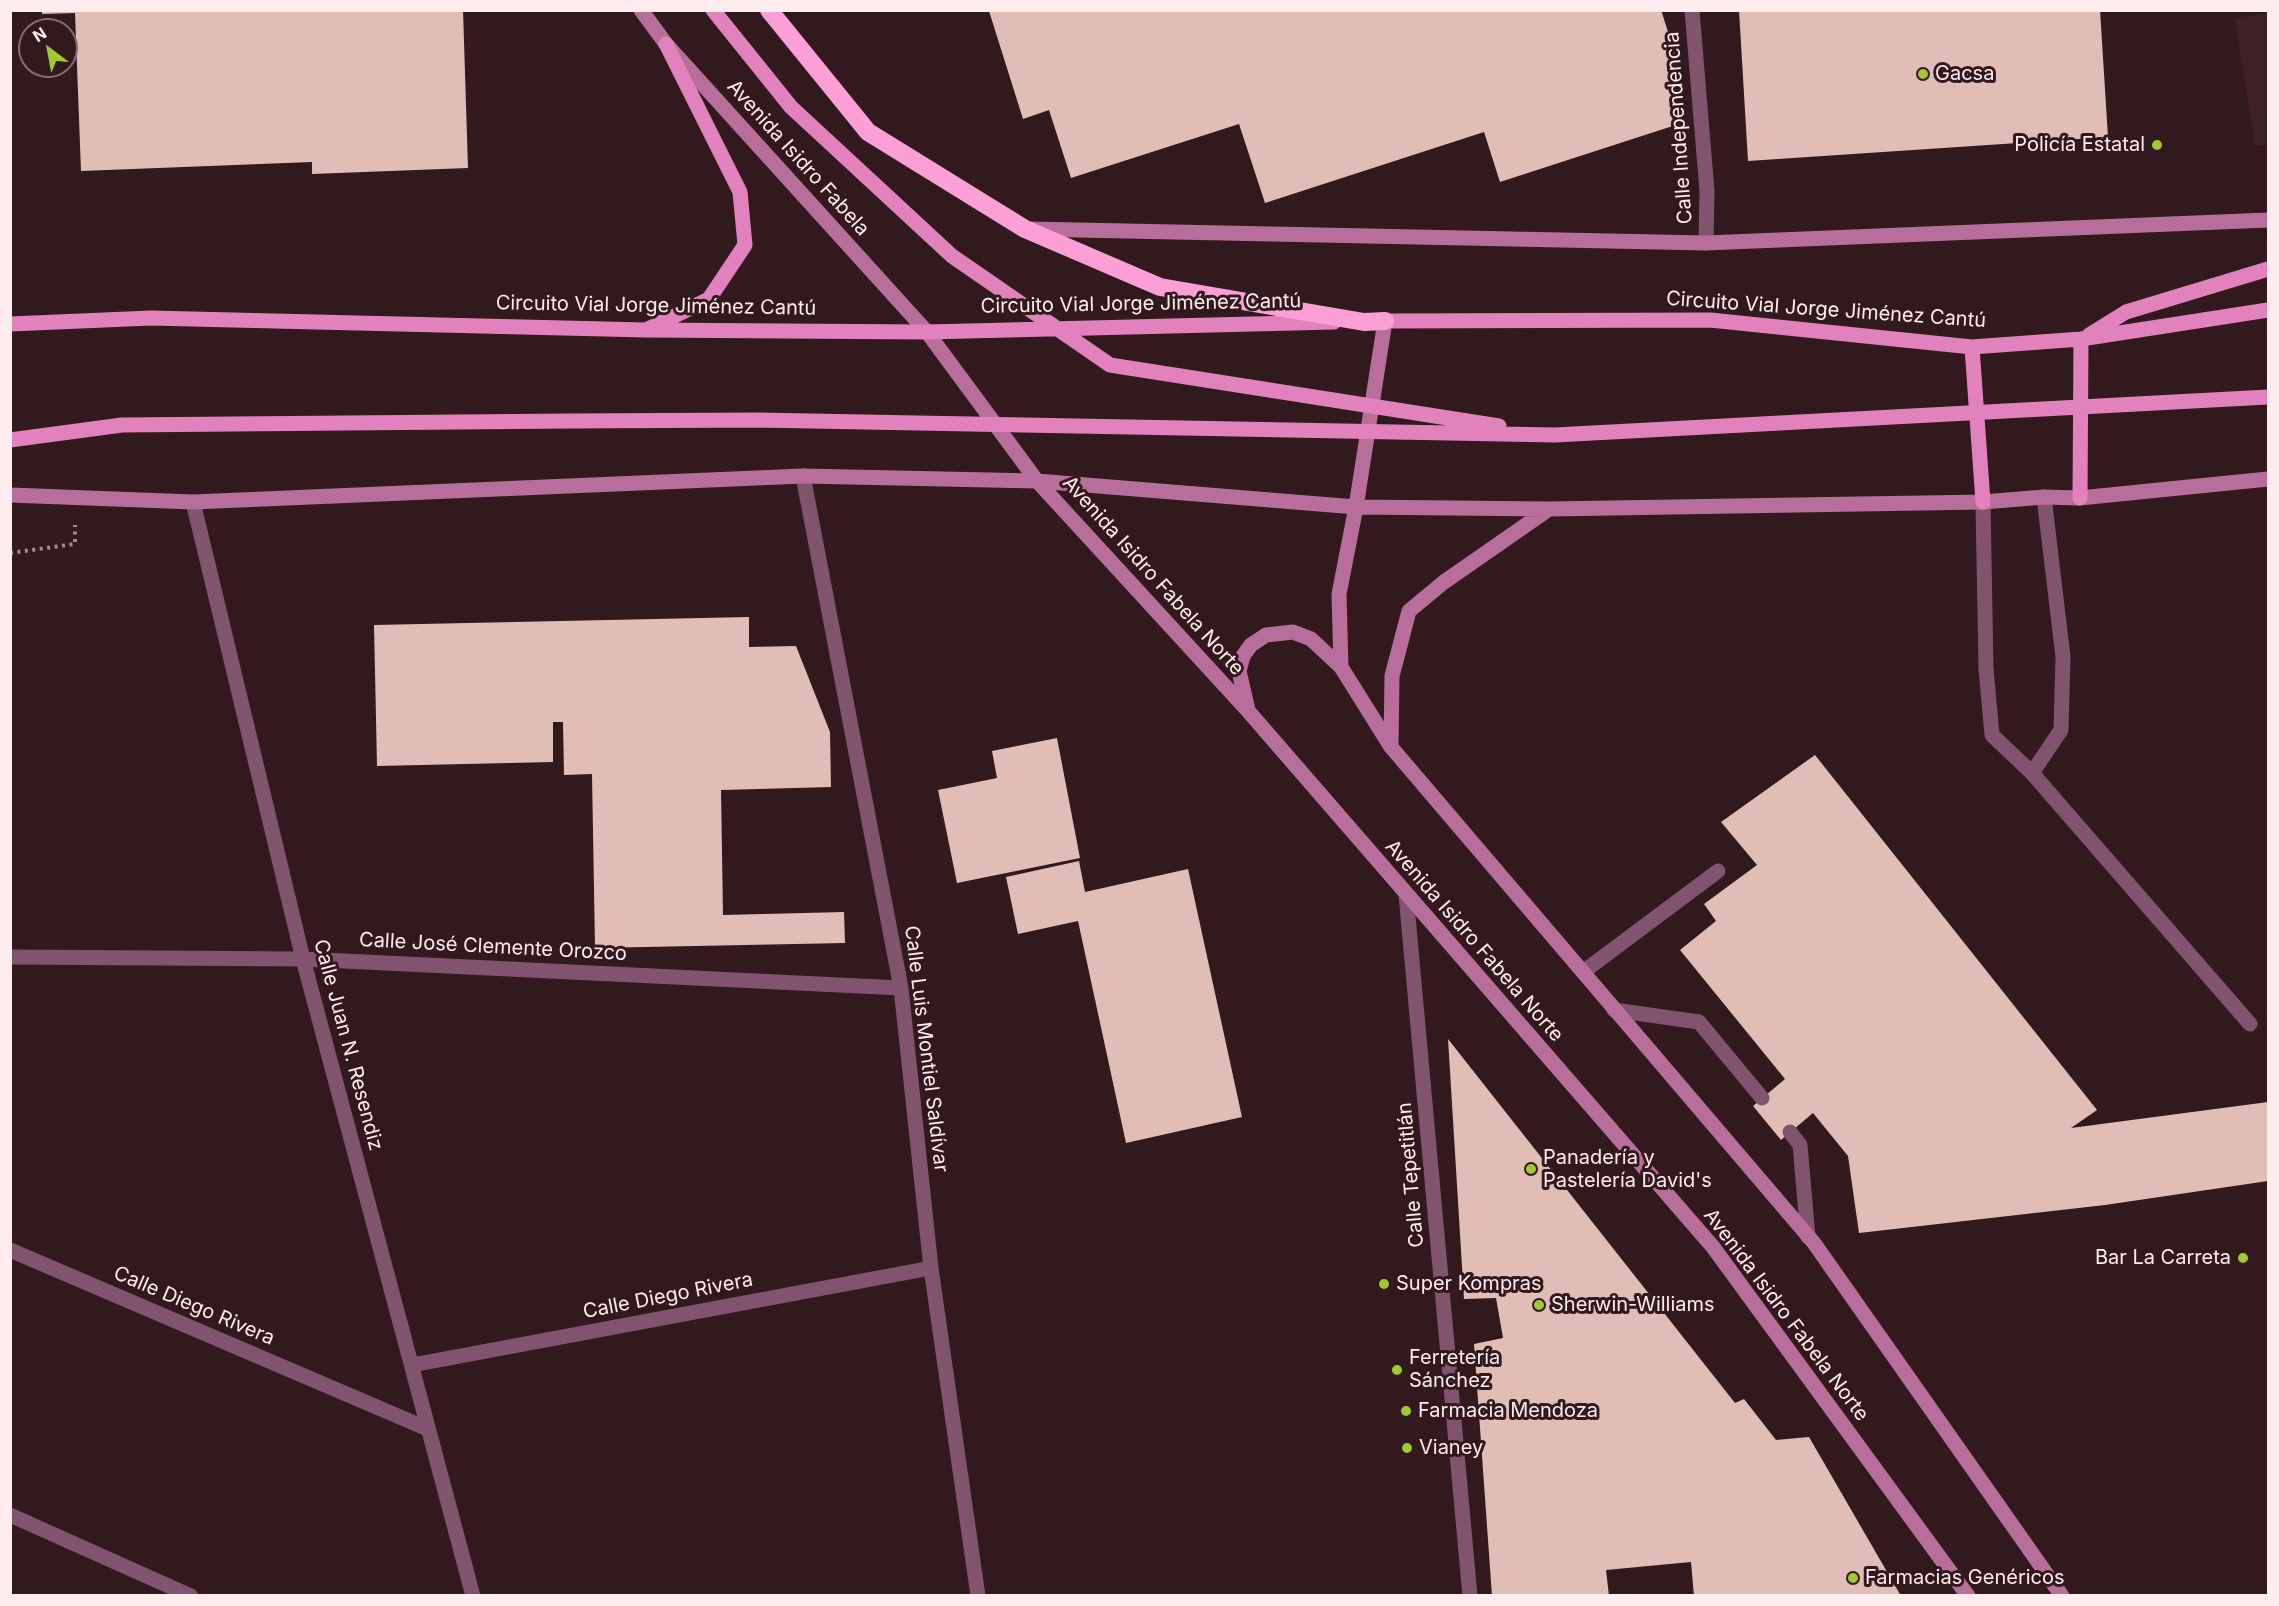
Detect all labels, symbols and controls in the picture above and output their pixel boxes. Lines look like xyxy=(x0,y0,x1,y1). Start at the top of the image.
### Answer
north arrow xyxy=(18,18,78,78)
text: N xyxy=(29,23,50,46)
street label: Calle Independencia xyxy=(1660,31,1698,225)
place label: Gacsa xyxy=(1935,62,1994,86)
marker: Gacsa xyxy=(1916,67,1930,81)
street label: Avenida Isidro Fabela xyxy=(722,75,874,241)
place label: Policía Estatal xyxy=(2014,133,2145,157)
marker: Policía Estatal xyxy=(2150,138,2164,152)
street label: Circuito Vial Jorge Jiménez Cantú xyxy=(1665,287,1987,333)
street label: Circuito Vial Jorge Jiménez Cantú xyxy=(981,289,1301,319)
street label: Circuito Vial Jorge Jiménez Cantú xyxy=(496,291,816,321)
street label: Avenida Isidro Fabela Norte xyxy=(1057,472,1249,680)
street label: Avenida Isidro Fabela Norte xyxy=(1380,835,1568,1047)
street label: Calle Luis Montiel Saldívar xyxy=(899,924,953,1174)
street label: Calle José Clemente Orozco xyxy=(358,928,628,966)
street label: Calle Juan N. Resendiz xyxy=(308,937,388,1153)
street label: Calle Tepetitlán xyxy=(1393,1101,1429,1249)
place label: Panadería y Pastelería David's xyxy=(1543,1146,1712,1193)
marker: Panadería y Pastelería David's xyxy=(1524,1162,1538,1176)
street label: Avenida Isidro Fabela Norte xyxy=(1698,1204,1874,1426)
place label: Bar La Carreta xyxy=(2095,1246,2231,1270)
marker: Bar La Carreta xyxy=(2236,1251,2250,1265)
street label: Calle Diego Rivera xyxy=(110,1261,278,1351)
street label: Calle Diego Rivera xyxy=(581,1268,755,1324)
place label: Super Kompras xyxy=(1396,1272,1541,1296)
marker: Super Kompras xyxy=(1377,1277,1391,1291)
place label: Sherwin-Williams xyxy=(1551,1293,1715,1317)
marker: Sherwin-Williams xyxy=(1532,1298,1546,1312)
place label: Ferretería Sánchez xyxy=(1409,1346,1500,1393)
marker: Ferretería Sánchez xyxy=(1390,1363,1404,1377)
place label: Farmacia Mendoza xyxy=(1418,1399,1598,1423)
marker: Farmacia Mendoza xyxy=(1399,1404,1413,1418)
place label: Vianey xyxy=(1419,1436,1483,1460)
marker: Vianey xyxy=(1400,1441,1414,1455)
place label: Farmacias Genéricos xyxy=(1865,1566,2065,1590)
marker: Farmacias Genéricos xyxy=(1846,1571,1860,1585)

